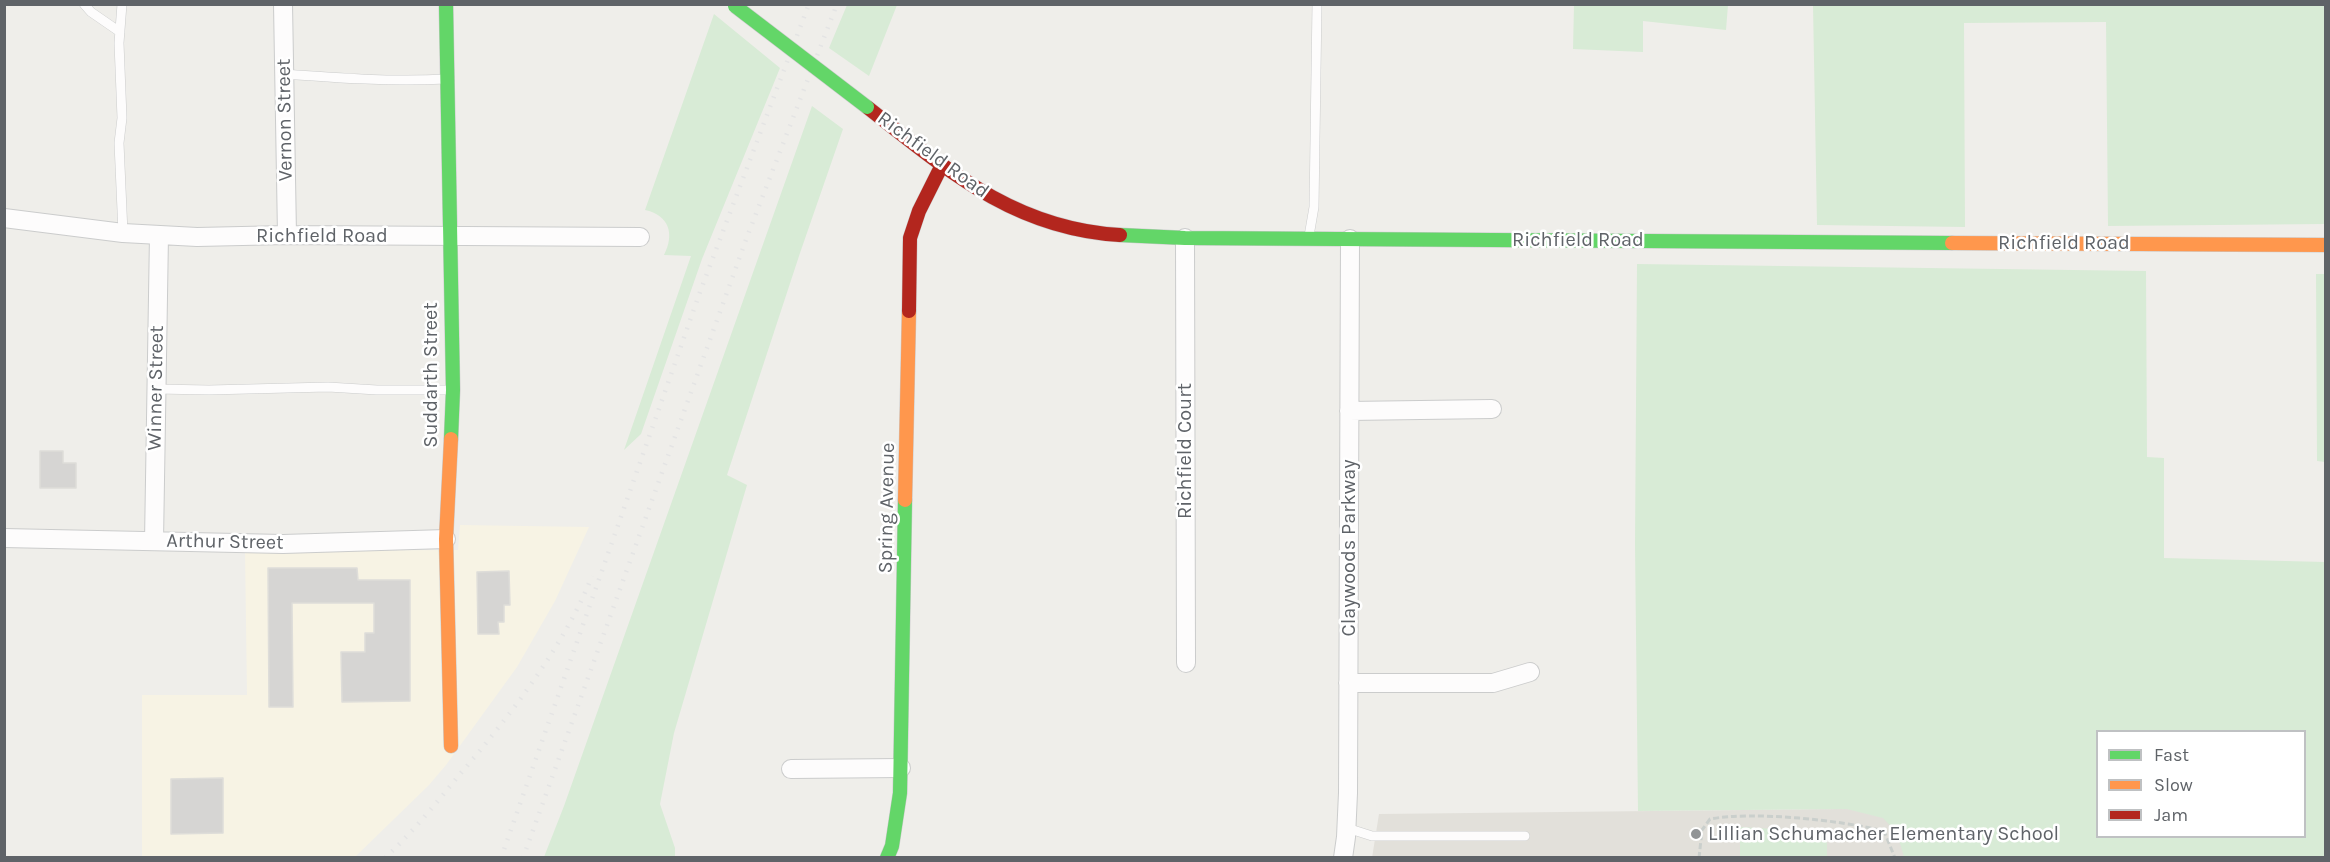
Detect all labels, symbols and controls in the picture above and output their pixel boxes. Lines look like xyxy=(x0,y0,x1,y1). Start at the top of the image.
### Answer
street label: Vernon Street xyxy=(272,58,298,182)
street label: Richfield Road xyxy=(873,107,993,203)
street label: Richfield Road xyxy=(256,224,388,248)
street label: Richfield Road xyxy=(1512,228,1644,252)
street label: Richfield Road xyxy=(1998,231,2130,255)
street label: Suddarth Street xyxy=(419,302,443,448)
street label: Winner Street xyxy=(143,325,169,451)
street label: Richfield Court xyxy=(1173,383,1197,519)
street label: Spring Avenue xyxy=(874,442,900,574)
street label: Claywoods Parkway xyxy=(1337,459,1361,637)
street label: Arthur Street xyxy=(166,529,284,555)
legend xyxy=(2096,730,2306,838)
text: Fast xyxy=(2154,744,2189,766)
text: Slow xyxy=(2154,774,2193,796)
text: Jam xyxy=(2154,804,2188,826)
place label: Lillian Schumacher Elementary School xyxy=(1708,822,2059,846)
marker: Lillian Schumacher Elementary School xyxy=(1689,827,1703,841)

